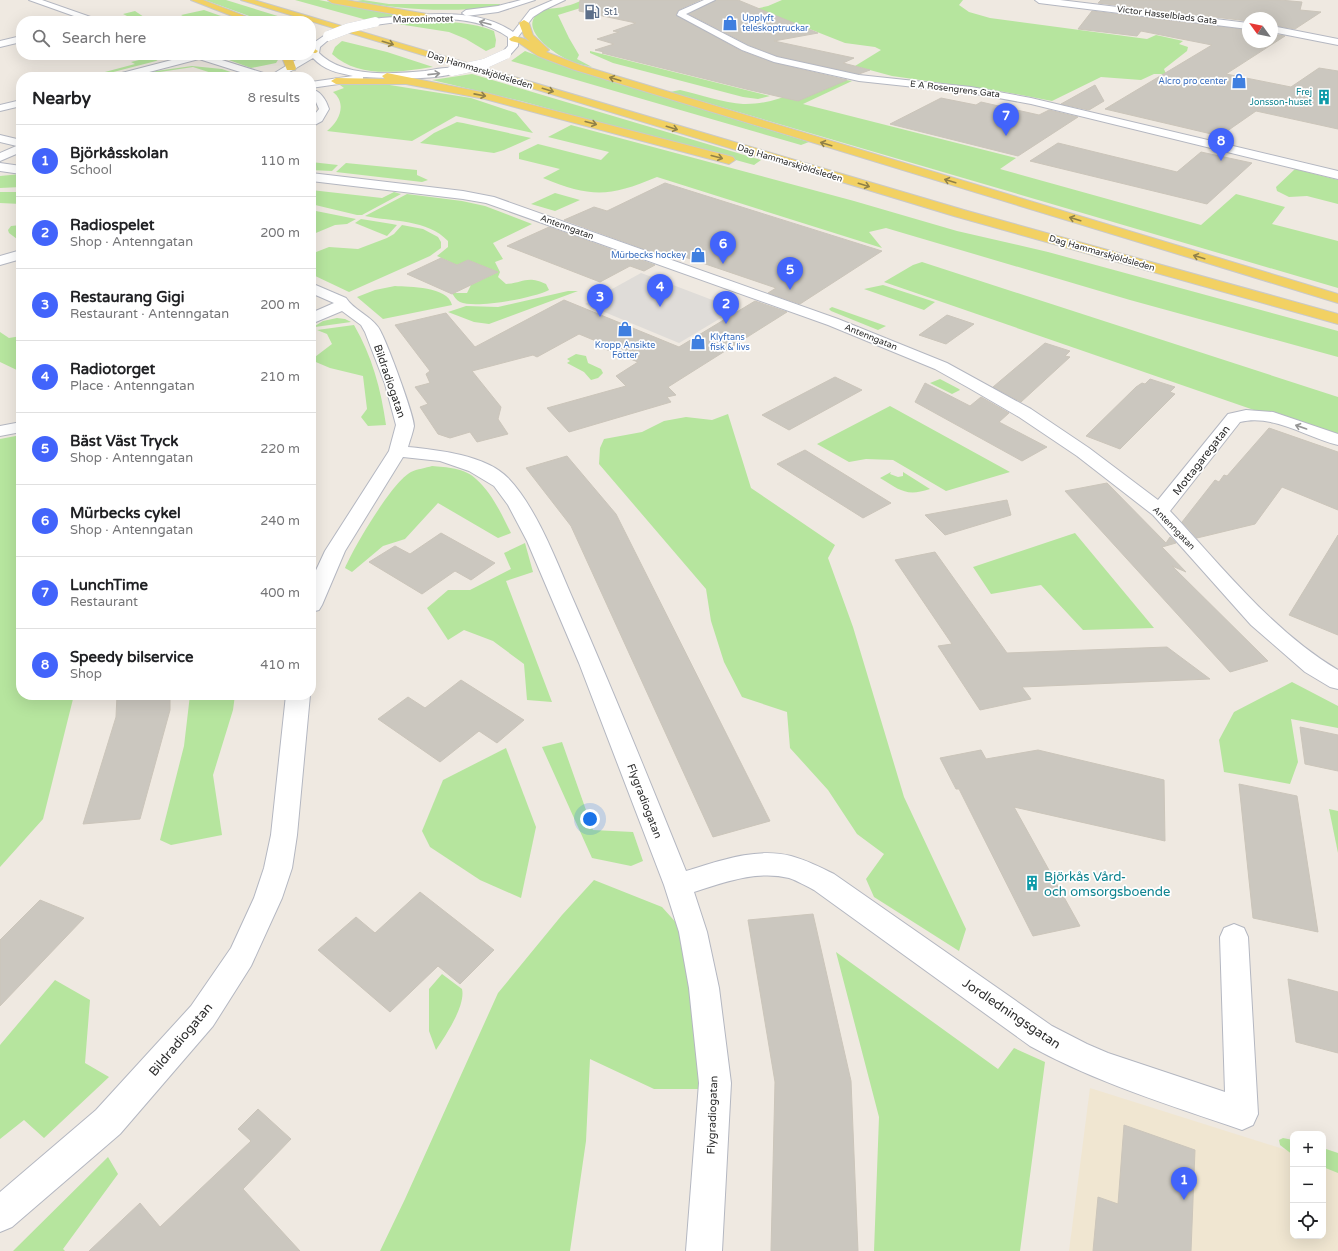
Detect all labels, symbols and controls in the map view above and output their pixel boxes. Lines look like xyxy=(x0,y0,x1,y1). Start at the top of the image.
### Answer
fuel station icon: St1 xyxy=(583,3,601,21)
street label: Victor Hasselblads Gata xyxy=(1116,4,1218,27)
place label: St1 xyxy=(604,7,618,18)
north arrow xyxy=(1242,12,1278,48)
street label: Marconimotet xyxy=(393,13,454,26)
place label: Upplyft teleskoptruckar xyxy=(742,13,809,34)
shop icon: Upplyft teleskoptruckar xyxy=(721,14,739,32)
search box xyxy=(16,16,316,60)
one-way arrow xyxy=(479,19,492,26)
icon: search xyxy=(30,27,52,49)
text: Search here xyxy=(62,29,146,47)
one-way arrow xyxy=(381,40,394,47)
street label: Dag Hammarskjöldsleden xyxy=(426,49,534,92)
one-way arrow xyxy=(427,70,440,77)
shop icon: Alcro pro center xyxy=(1230,72,1248,90)
one-way arrow xyxy=(609,75,622,82)
place label: Alcro pro center xyxy=(1158,76,1228,87)
street label: E A Rosengrens Gata xyxy=(909,79,1000,100)
one-way arrow xyxy=(541,87,554,94)
place label: Frej Jonsson-huset xyxy=(1250,87,1313,108)
text: Nearby xyxy=(32,88,91,109)
building icon: Frej Jonsson-huset xyxy=(1315,88,1333,106)
text: 8 results xyxy=(248,90,300,106)
one-way arrow xyxy=(473,91,486,99)
pin: 7 xyxy=(993,103,1019,136)
one-way arrow xyxy=(584,120,597,127)
one-way arrow xyxy=(665,125,678,132)
pin: 8 xyxy=(1208,128,1234,161)
one-way arrow xyxy=(820,139,832,147)
street label: Dag Hammarskjöldsleden xyxy=(736,142,844,185)
text: Björkåsskolan xyxy=(70,144,168,162)
text: 1 xyxy=(41,153,49,169)
text: 110 m xyxy=(260,153,300,169)
one-way arrow xyxy=(710,153,723,161)
text: School xyxy=(70,162,112,178)
one-way arrow xyxy=(944,177,957,184)
one-way arrow xyxy=(857,182,870,189)
street label: Antenngatan xyxy=(539,213,595,242)
one-way arrow xyxy=(1068,215,1081,222)
text: Radiospelet xyxy=(70,216,155,234)
text: 2 xyxy=(41,225,49,241)
text: 200 m xyxy=(260,225,300,241)
pin: 6 xyxy=(710,231,736,264)
street label: Dag Hammarskjöldsleden xyxy=(1048,233,1156,274)
text: Shop · Antenngatan xyxy=(70,234,193,250)
shop icon: Mürbecks hockey xyxy=(689,246,707,264)
place label: Mürbecks hockey xyxy=(611,250,686,261)
one-way arrow xyxy=(1193,253,1206,260)
pin: 5 xyxy=(777,257,803,290)
pin: 4 xyxy=(647,274,673,307)
pin: 3 xyxy=(587,284,613,317)
text: Restaurang Gigi xyxy=(70,288,185,306)
pin: 2 xyxy=(713,291,739,324)
text: 3 xyxy=(41,297,49,313)
text: 200 m xyxy=(260,297,300,313)
text: Restaurant · Antenngatan xyxy=(70,306,229,322)
shop icon: Kropp Ansikte Fötter xyxy=(616,320,634,338)
street label: Antenngatan xyxy=(843,322,899,353)
place label: Klyftans fisk & livs xyxy=(710,332,750,353)
shop icon: Klyftans fisk & livs xyxy=(689,333,707,351)
place label: Kropp Ansikte Fötter xyxy=(595,340,655,361)
street label: Bildradiogatan xyxy=(371,343,408,420)
text: Radiotorget xyxy=(70,360,155,378)
text: 4 xyxy=(41,369,49,385)
text: 210 m xyxy=(260,369,300,385)
text: Place · Antenngatan xyxy=(70,378,195,394)
street label: Mottagaregatan xyxy=(1170,423,1233,498)
one-way arrow xyxy=(1295,423,1307,431)
text: Bäst Väst Tryck xyxy=(70,432,178,450)
text: 5 xyxy=(41,441,49,457)
text: 220 m xyxy=(260,441,300,457)
text: Shop · Antenngatan xyxy=(70,450,193,466)
text: Mürbecks cykel xyxy=(70,504,181,522)
street label: Antenngatan xyxy=(1150,504,1197,552)
text: 6 xyxy=(41,513,49,529)
text: 240 m xyxy=(260,513,300,529)
text: Shop · Antenngatan xyxy=(70,522,193,538)
text: LunchTime xyxy=(70,576,148,594)
text: 7 xyxy=(41,585,49,601)
text: 400 m xyxy=(260,585,300,601)
text: Restaurant xyxy=(70,594,138,610)
text: Speedy bilservice xyxy=(70,648,193,666)
text: 8 xyxy=(41,657,49,673)
text: 410 m xyxy=(260,657,300,673)
text: Shop xyxy=(70,666,102,682)
street label: Flygradiogatan xyxy=(624,762,665,840)
your location xyxy=(580,809,600,829)
place label: Björkås Vård- och omsorgsboende xyxy=(1044,869,1170,900)
building icon: Björkås Vård- och omsorgsboende xyxy=(1023,874,1041,892)
street label: Jordledningsgatan xyxy=(959,975,1064,1053)
street label: Bildradiogatan xyxy=(145,1000,216,1080)
street label: Flygradiogatan xyxy=(705,1075,720,1155)
map controls xyxy=(1290,1131,1326,1239)
button: + xyxy=(1290,1131,1326,1167)
pin: 1 xyxy=(1171,1167,1197,1200)
button: − xyxy=(1290,1167,1326,1203)
button: locate xyxy=(1290,1203,1326,1239)

